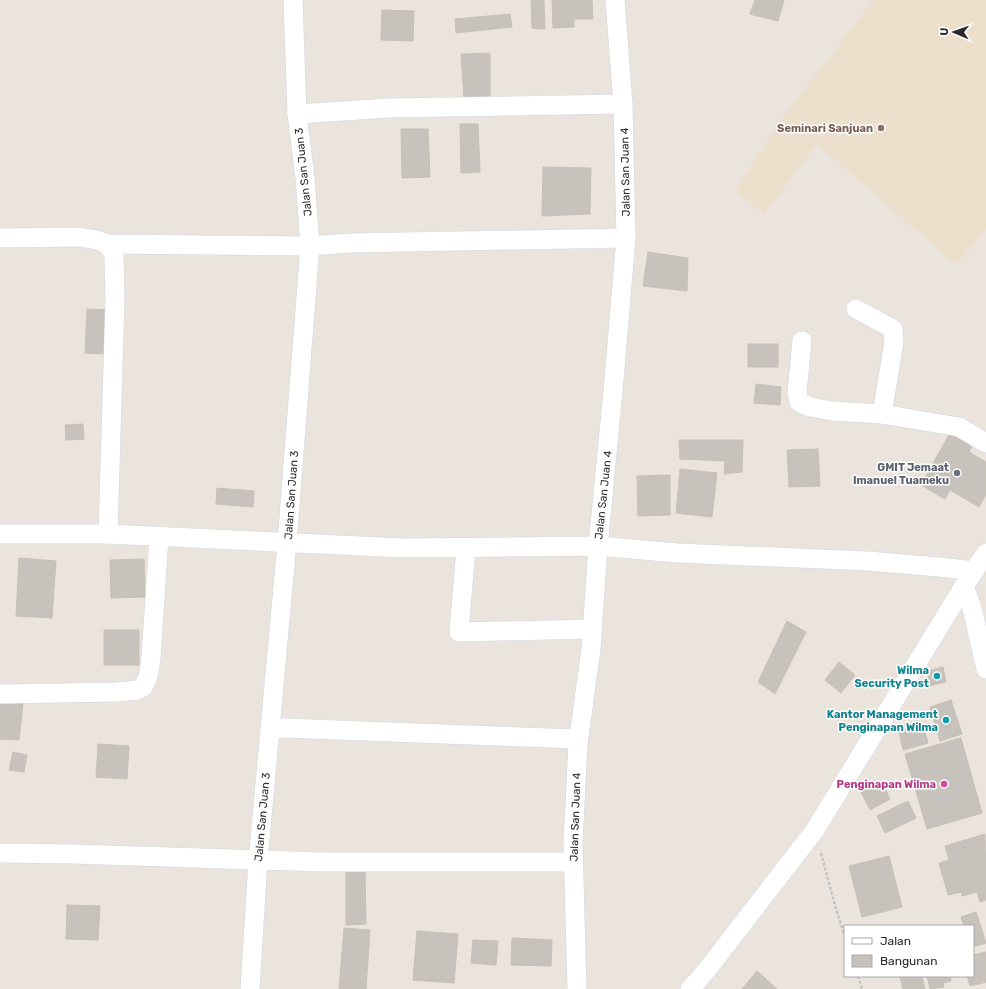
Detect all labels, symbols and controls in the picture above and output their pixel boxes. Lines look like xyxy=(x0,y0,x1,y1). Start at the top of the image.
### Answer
north arrow xyxy=(934,12,974,52)
text: U xyxy=(938,27,951,36)
place label: Seminari Sanjuan xyxy=(777,122,873,135)
marker: Seminari Sanjuan xyxy=(876,123,886,133)
street label: Jalan San Juan 3 xyxy=(292,127,315,217)
street label: Jalan San Juan 4 xyxy=(618,127,633,217)
street label: Jalan San Juan 3 xyxy=(282,450,301,540)
street label: Jalan San Juan 4 xyxy=(592,450,615,540)
place label: GMIT Jemaat Imanuel Tuameku xyxy=(853,461,949,487)
marker: GMIT Jemaat Imanuel Tuameku xyxy=(952,468,962,478)
place label: Wilma Security Post xyxy=(854,664,929,690)
marker: Wilma Security Post xyxy=(932,671,942,681)
place label: Kantor Management Penginapan Wilma xyxy=(827,708,938,734)
marker: Kantor Management Penginapan Wilma xyxy=(941,715,951,725)
street label: Jalan San Juan 3 xyxy=(252,772,273,862)
street label: Jalan San Juan 4 xyxy=(567,772,584,862)
place label: Penginapan Wilma xyxy=(837,778,936,791)
marker: Penginapan Wilma xyxy=(939,779,949,789)
legend xyxy=(844,925,974,977)
text: Jalan xyxy=(880,934,911,948)
text: Bangunan xyxy=(880,954,937,968)

